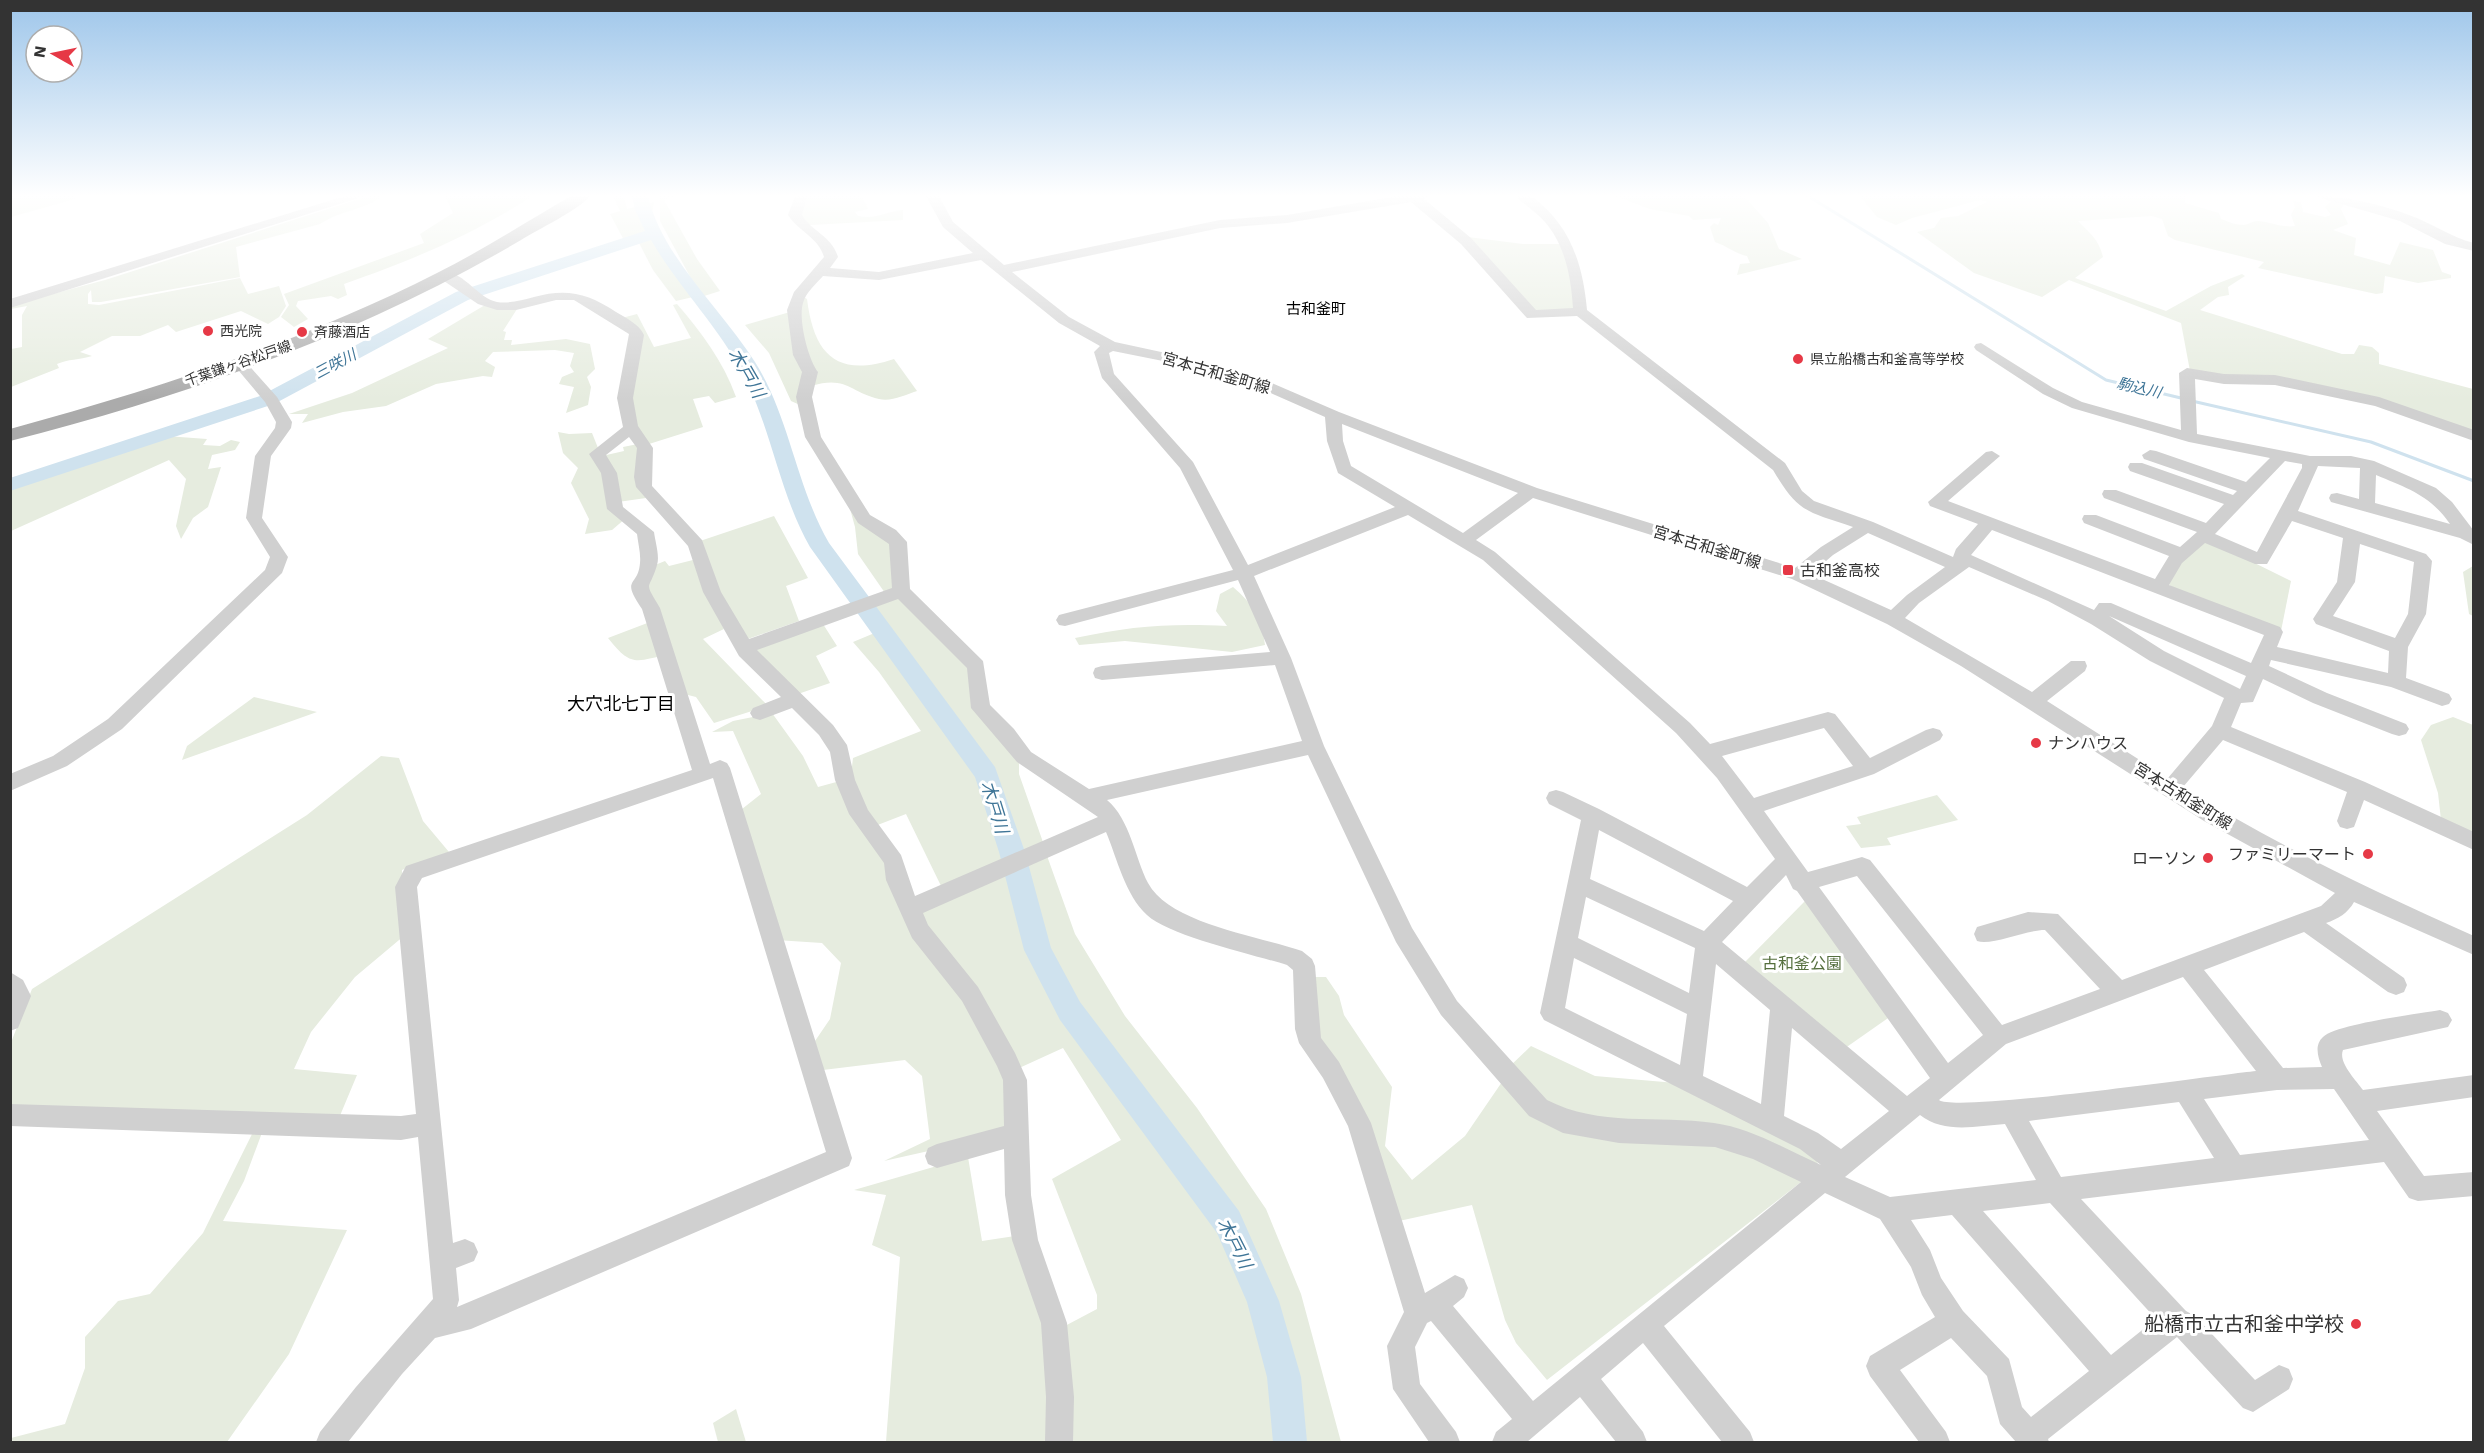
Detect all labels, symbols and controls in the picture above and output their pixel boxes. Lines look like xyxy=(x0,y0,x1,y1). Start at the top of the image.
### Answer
north arrow xyxy=(24,24,84,84)
text: N xyxy=(29,44,50,59)
district label: 古和釜町 xyxy=(1286,300,1346,318)
place label: 西光院 xyxy=(220,323,262,339)
marker: 西光院 xyxy=(201,324,215,338)
place label: 斉藤酒店 xyxy=(314,324,370,340)
marker: 斉藤酒店 xyxy=(295,325,309,339)
street label: 千葉鎌ヶ谷松戸線 xyxy=(182,337,294,389)
water label: 木戸川 xyxy=(724,344,771,403)
water label: 三咲川 xyxy=(311,345,361,383)
street label: 宮本古和釜町線 xyxy=(1160,348,1272,398)
place label: 県立船橋古和釜高等学校 xyxy=(1810,351,1964,367)
marker: 県立船橋古和釜高等学校 xyxy=(1791,352,1805,366)
water label: 駒込川 xyxy=(2115,374,2165,402)
street label: 宮本古和釜町線 xyxy=(1651,522,1763,572)
place label: 古和釜高校 xyxy=(1800,561,1880,580)
marker: 古和釜高校 xyxy=(1781,563,1795,577)
district label: 大穴北七丁目 xyxy=(567,693,675,714)
place label: ナンハウス xyxy=(2048,734,2128,753)
marker: ナンハウス xyxy=(2029,736,2043,750)
street label: 宮本古和釜町線 xyxy=(2130,758,2236,834)
water label: 木戸川 xyxy=(977,778,1014,838)
place label: ファミリーマート xyxy=(2228,845,2356,864)
marker: ファミリーマート xyxy=(2361,847,2375,861)
place label: ローソン xyxy=(2132,849,2196,868)
marker: ローソン xyxy=(2201,851,2215,865)
park label: 古和釜公園 xyxy=(1762,954,1842,973)
water label: 木戸川 xyxy=(1213,1214,1258,1274)
place label: 船橋市立古和釜中学校 xyxy=(2144,1312,2344,1336)
marker: 船橋市立古和釜中学校 xyxy=(2349,1317,2363,1331)

